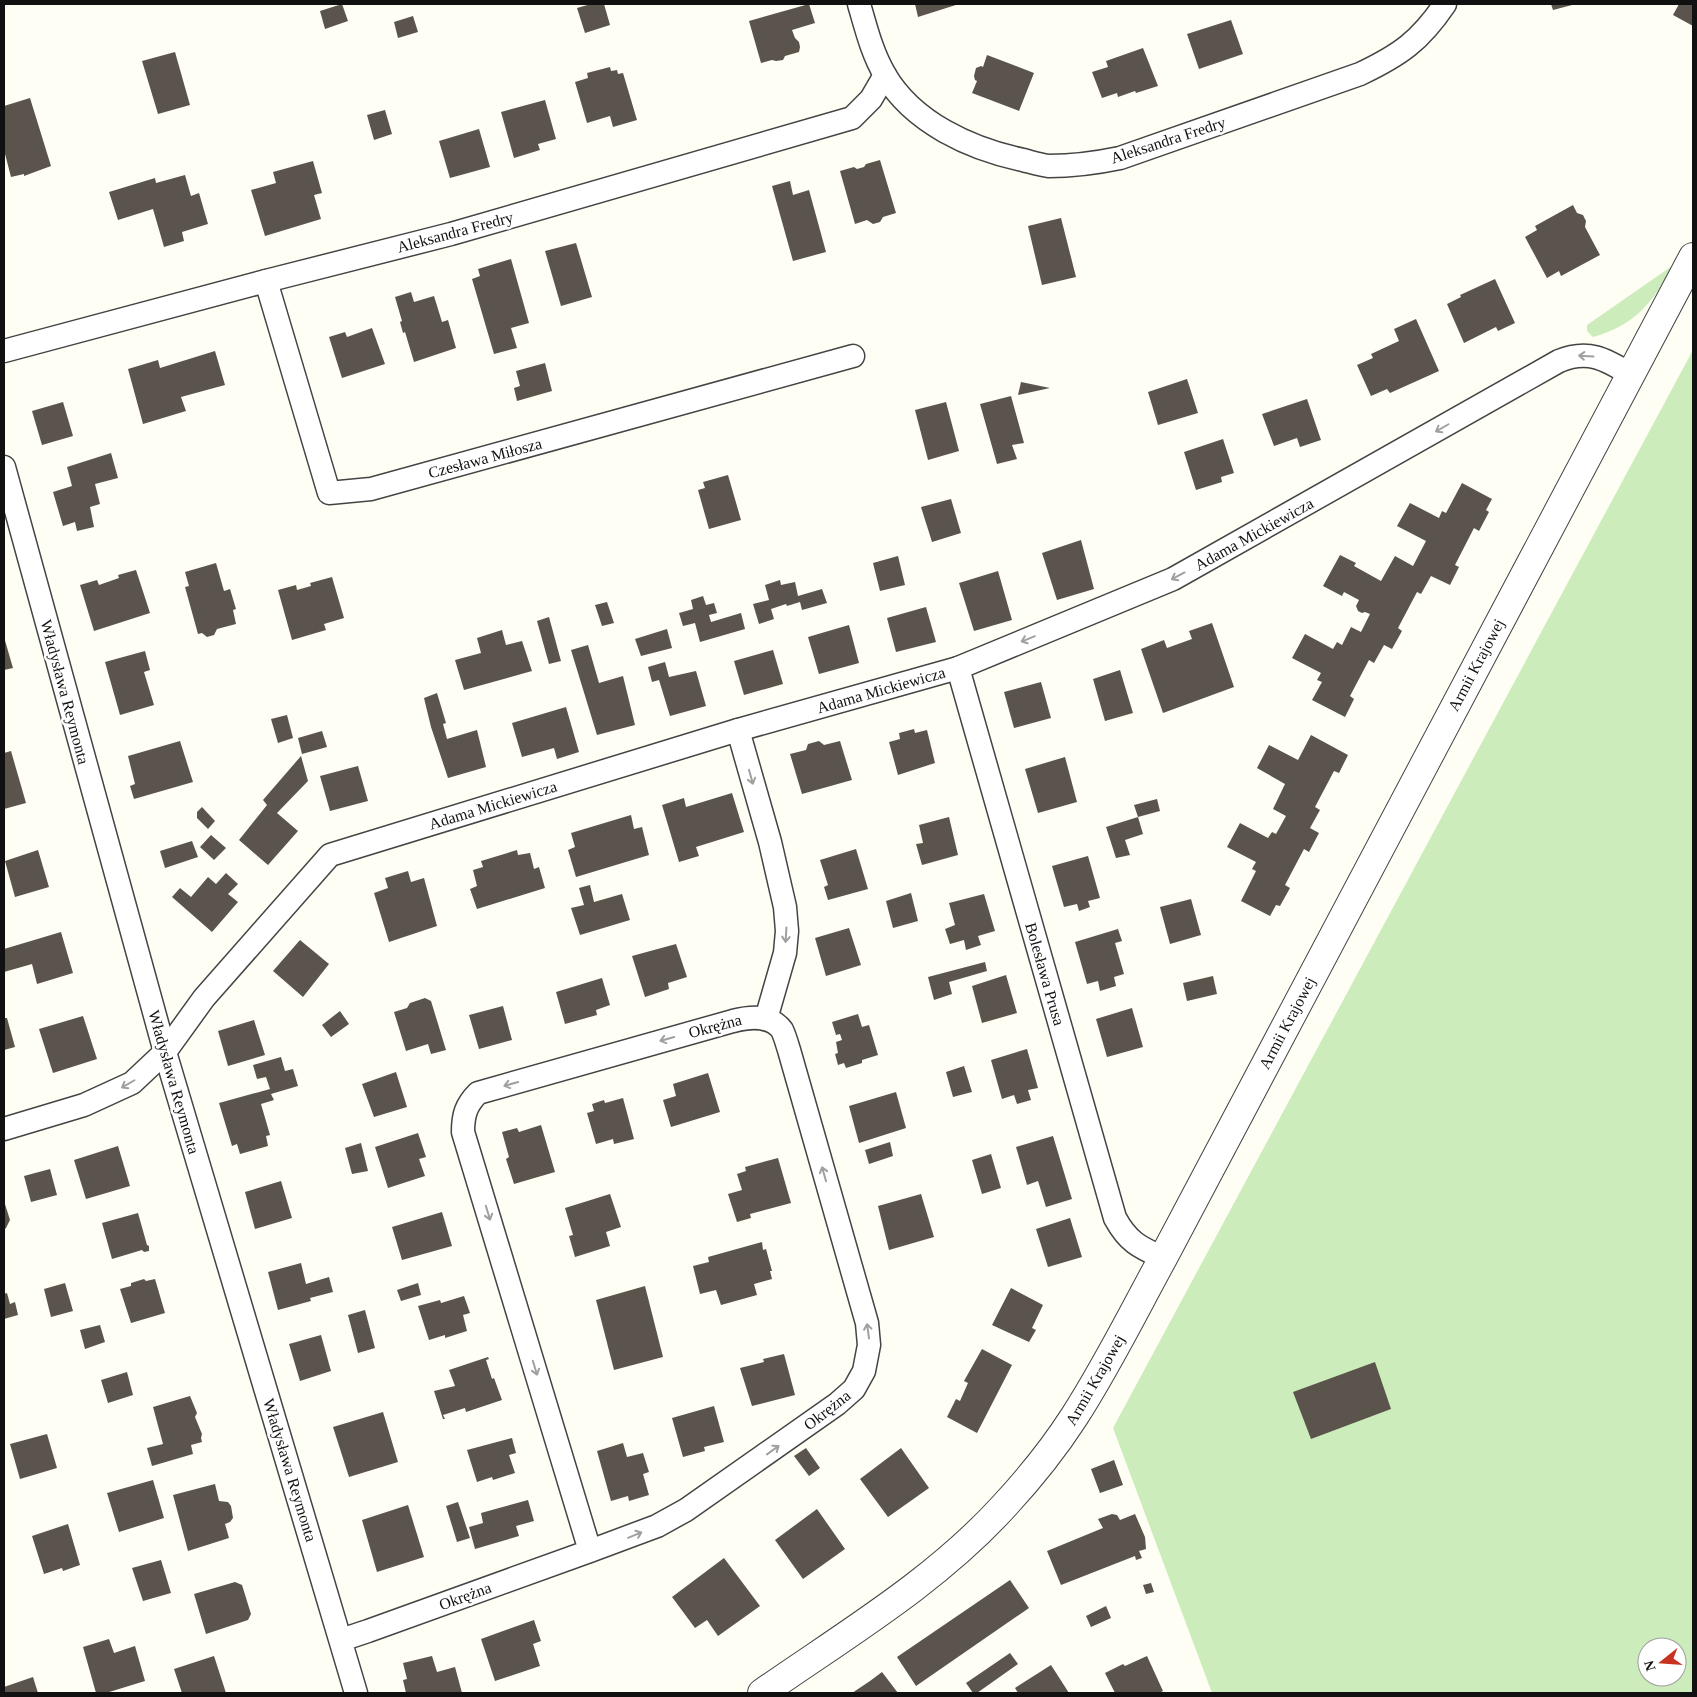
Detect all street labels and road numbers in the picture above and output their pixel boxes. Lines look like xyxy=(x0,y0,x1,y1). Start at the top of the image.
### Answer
street label: Aleksandra Fredry xyxy=(1109,113,1228,168)
street label: Aleksandra Fredry xyxy=(395,208,515,257)
street label: Czesława Miłosza xyxy=(426,435,544,481)
street label: Adama Mickiewicza xyxy=(1192,494,1316,574)
street label: Armii Krajowej xyxy=(1445,616,1508,714)
street label: Władysława Reymonta xyxy=(37,618,92,766)
street label: Adama Mickiewicza xyxy=(815,664,947,716)
street label: Adama Mickiewicza xyxy=(427,777,559,833)
street label: Bolesława Prusa xyxy=(1022,921,1068,1027)
street label: Armii Krajowej xyxy=(1256,974,1319,1072)
street label: Władysława Reymonta xyxy=(144,1008,203,1156)
street label: Okrężna xyxy=(687,1011,744,1042)
street label: Armii Krajowej xyxy=(1062,1332,1129,1429)
street label: Okrężna xyxy=(800,1387,854,1434)
street label: Władysława Reymonta xyxy=(259,1396,320,1544)
street label: Okrężna xyxy=(437,1579,494,1614)

